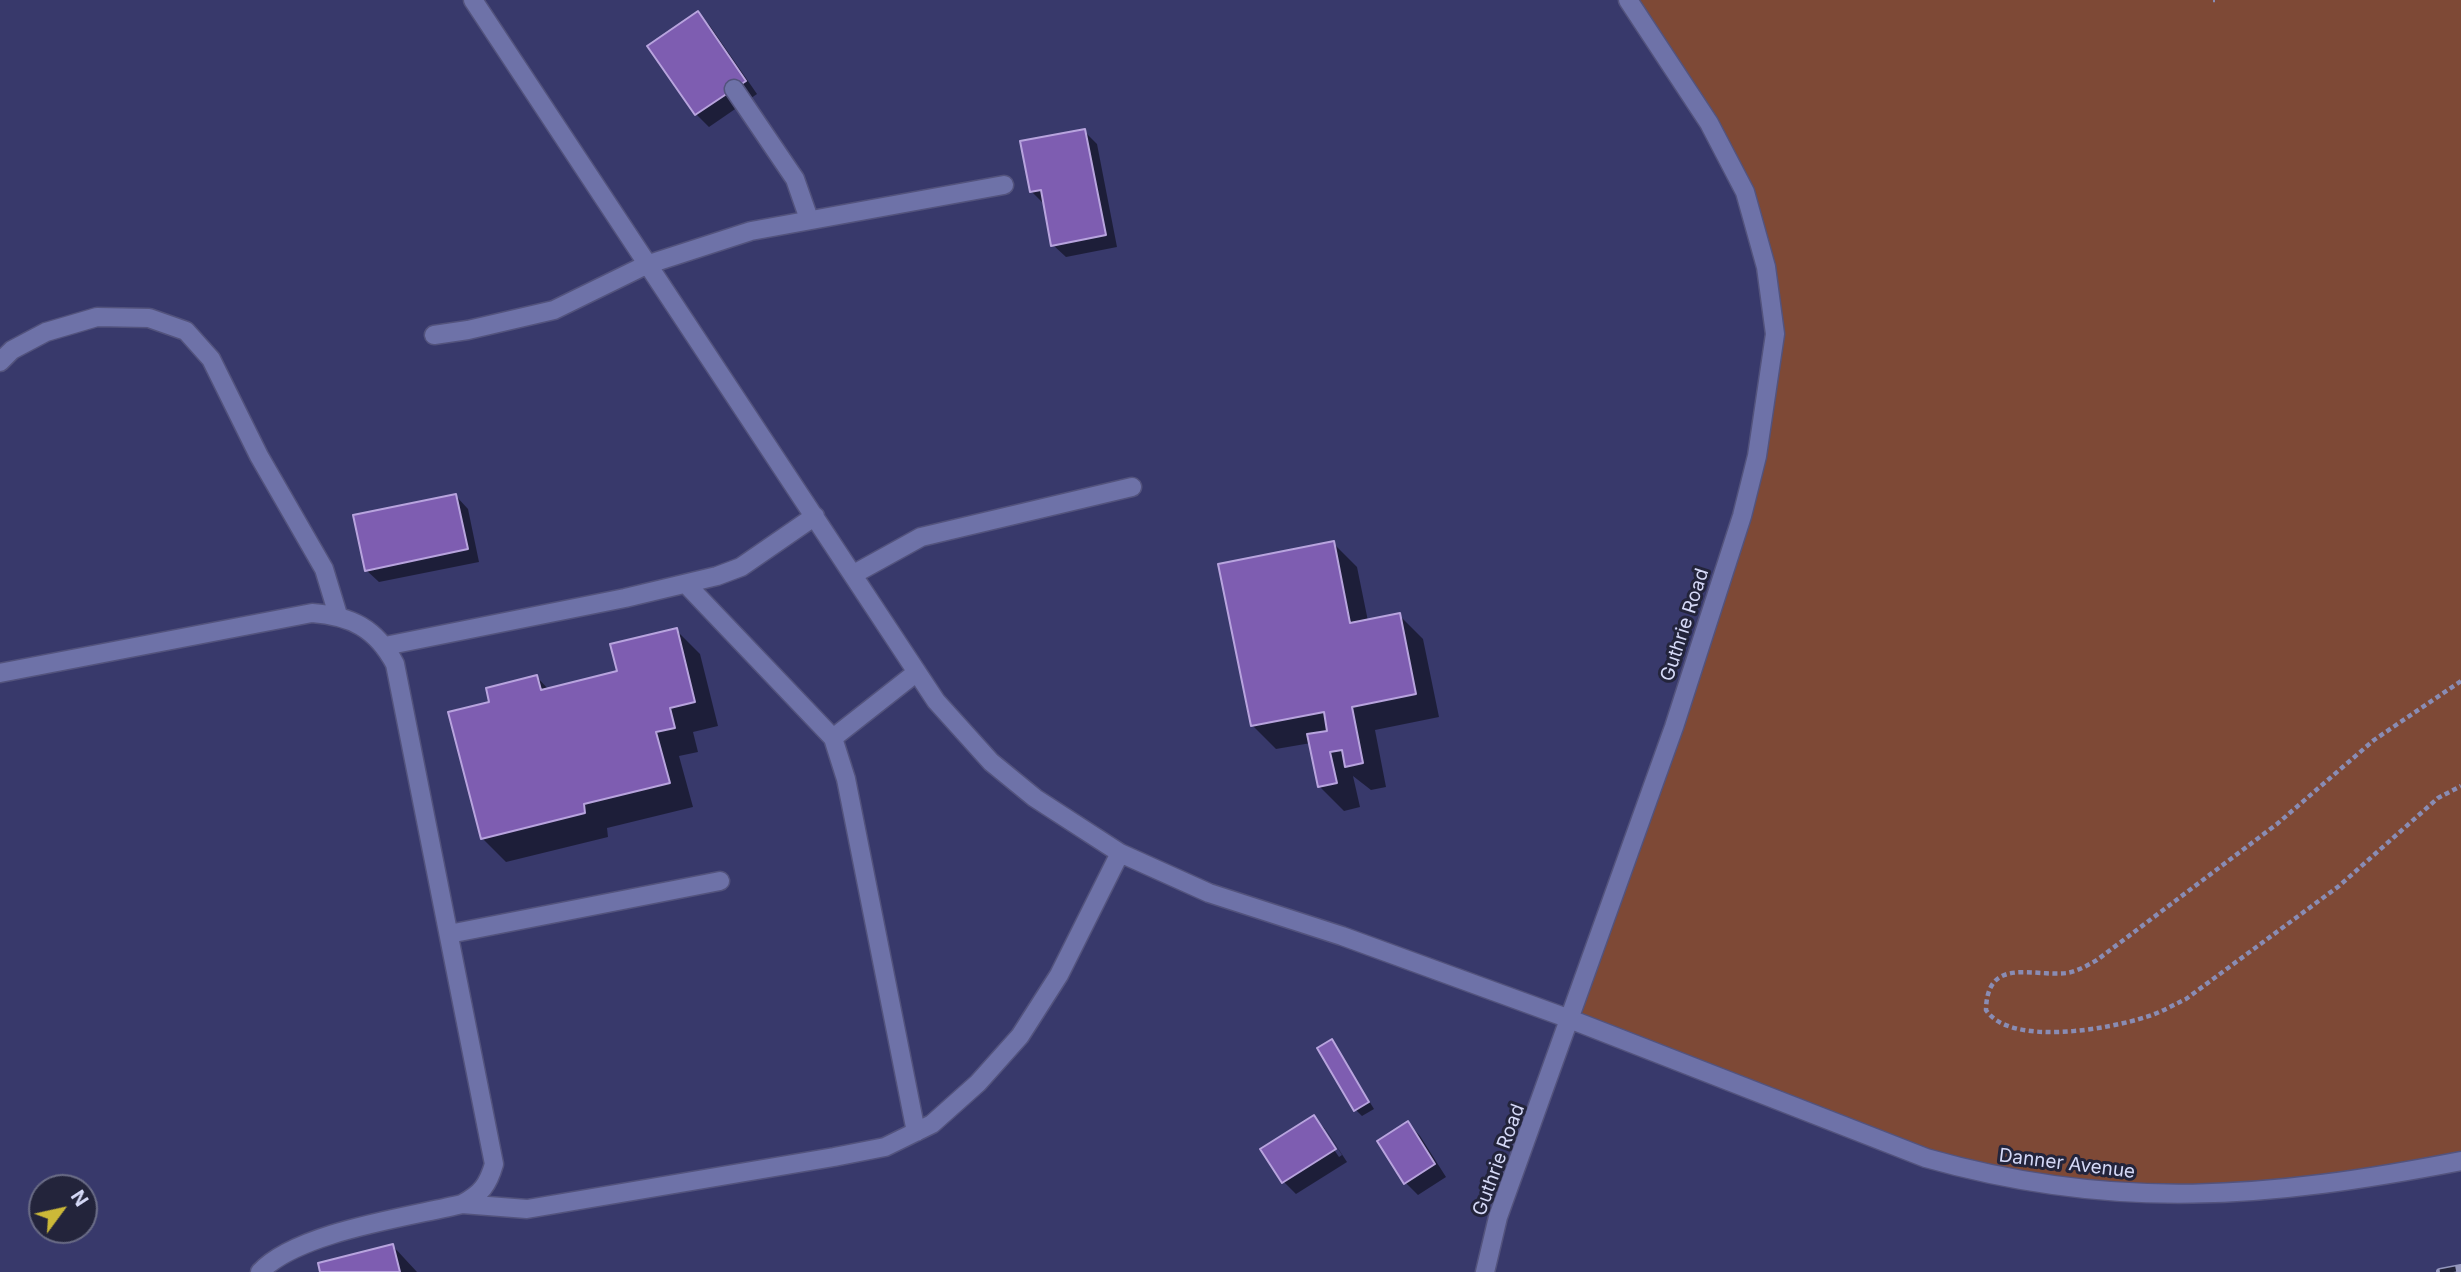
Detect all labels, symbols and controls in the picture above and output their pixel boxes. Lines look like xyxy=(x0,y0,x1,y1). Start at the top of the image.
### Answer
street label: Guthrie Road xyxy=(1656,566,1714,684)
street label: Guthrie Road xyxy=(1468,1101,1530,1219)
street label: Danner Avenue xyxy=(1998,1144,2136,1184)
north arrow xyxy=(28,1174,98,1244)
text: N xyxy=(66,1186,93,1211)

